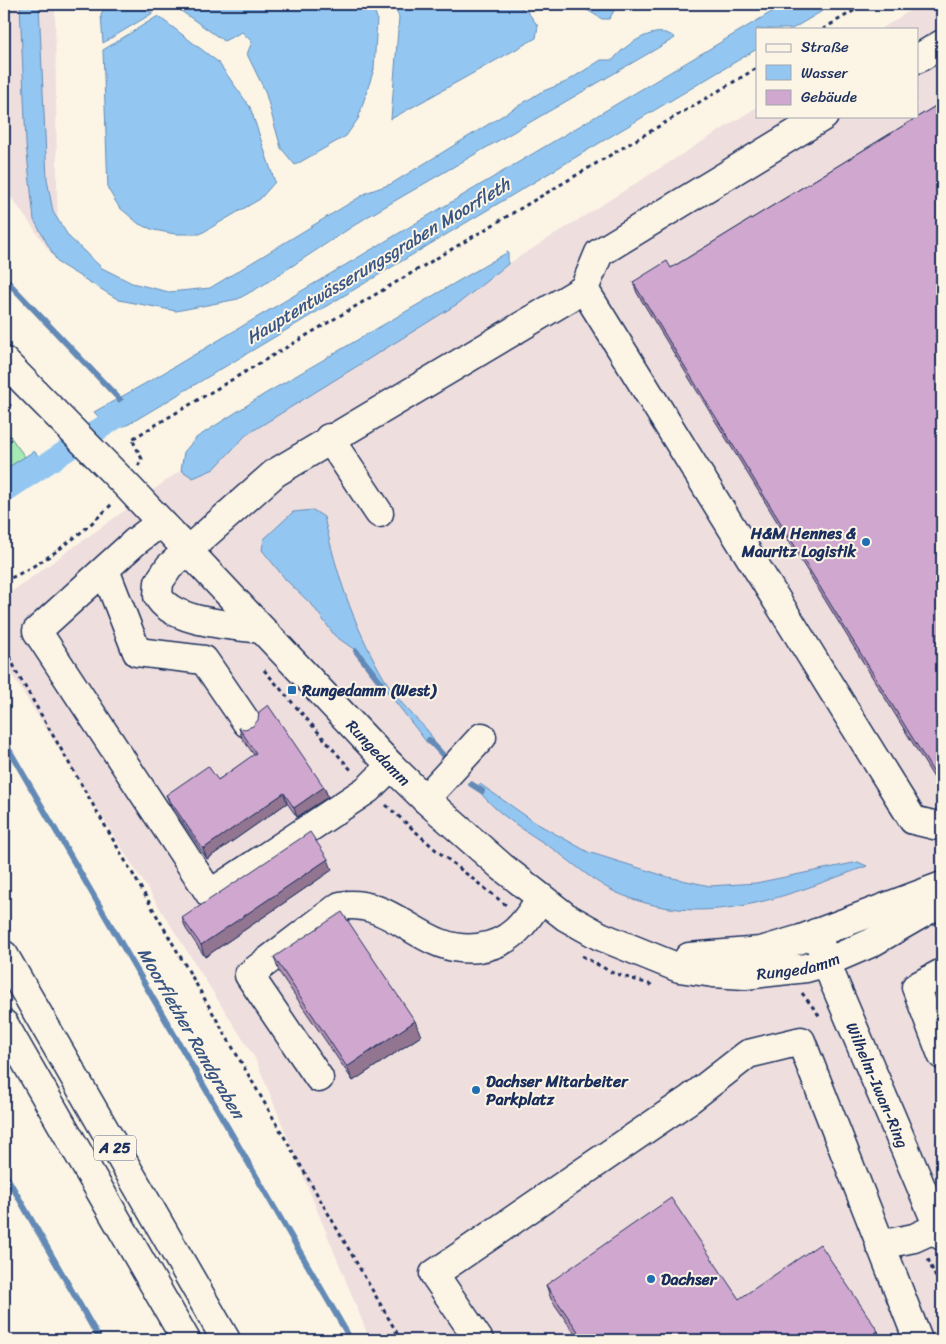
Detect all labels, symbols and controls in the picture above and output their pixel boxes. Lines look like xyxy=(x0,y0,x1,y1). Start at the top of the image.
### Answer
legend xyxy=(756,28,918,118)
text: Straße xyxy=(801,34,849,60)
text: Wasser xyxy=(801,60,849,86)
text: Gebäude xyxy=(801,84,857,110)
water label: Hauptentwässerungsgraben Moorfleth xyxy=(239,168,518,353)
place label: H&M Hennes & Mauritz Logistik xyxy=(741,519,857,566)
marker: H&M Hennes & Mauritz Logistik xyxy=(860,536,872,548)
place label: Rungedamm (West) xyxy=(301,676,437,705)
marker: Rungedamm (West) xyxy=(286,684,298,696)
street label: Rungedamm xyxy=(339,712,418,793)
water label: Moorflether Randgraben xyxy=(129,941,254,1127)
street label: Rungedamm xyxy=(755,944,845,989)
street label: Wilhelm-Iwan-Ring xyxy=(838,1017,917,1153)
place label: Dachser Mitarbeiter Parkplatz xyxy=(486,1067,629,1114)
marker: Dachser Mitarbeiter Parkplatz xyxy=(470,1084,482,1096)
road number: A 25 xyxy=(94,1136,136,1160)
place label: Dachser xyxy=(661,1265,718,1294)
marker: Dachser xyxy=(645,1273,657,1285)

